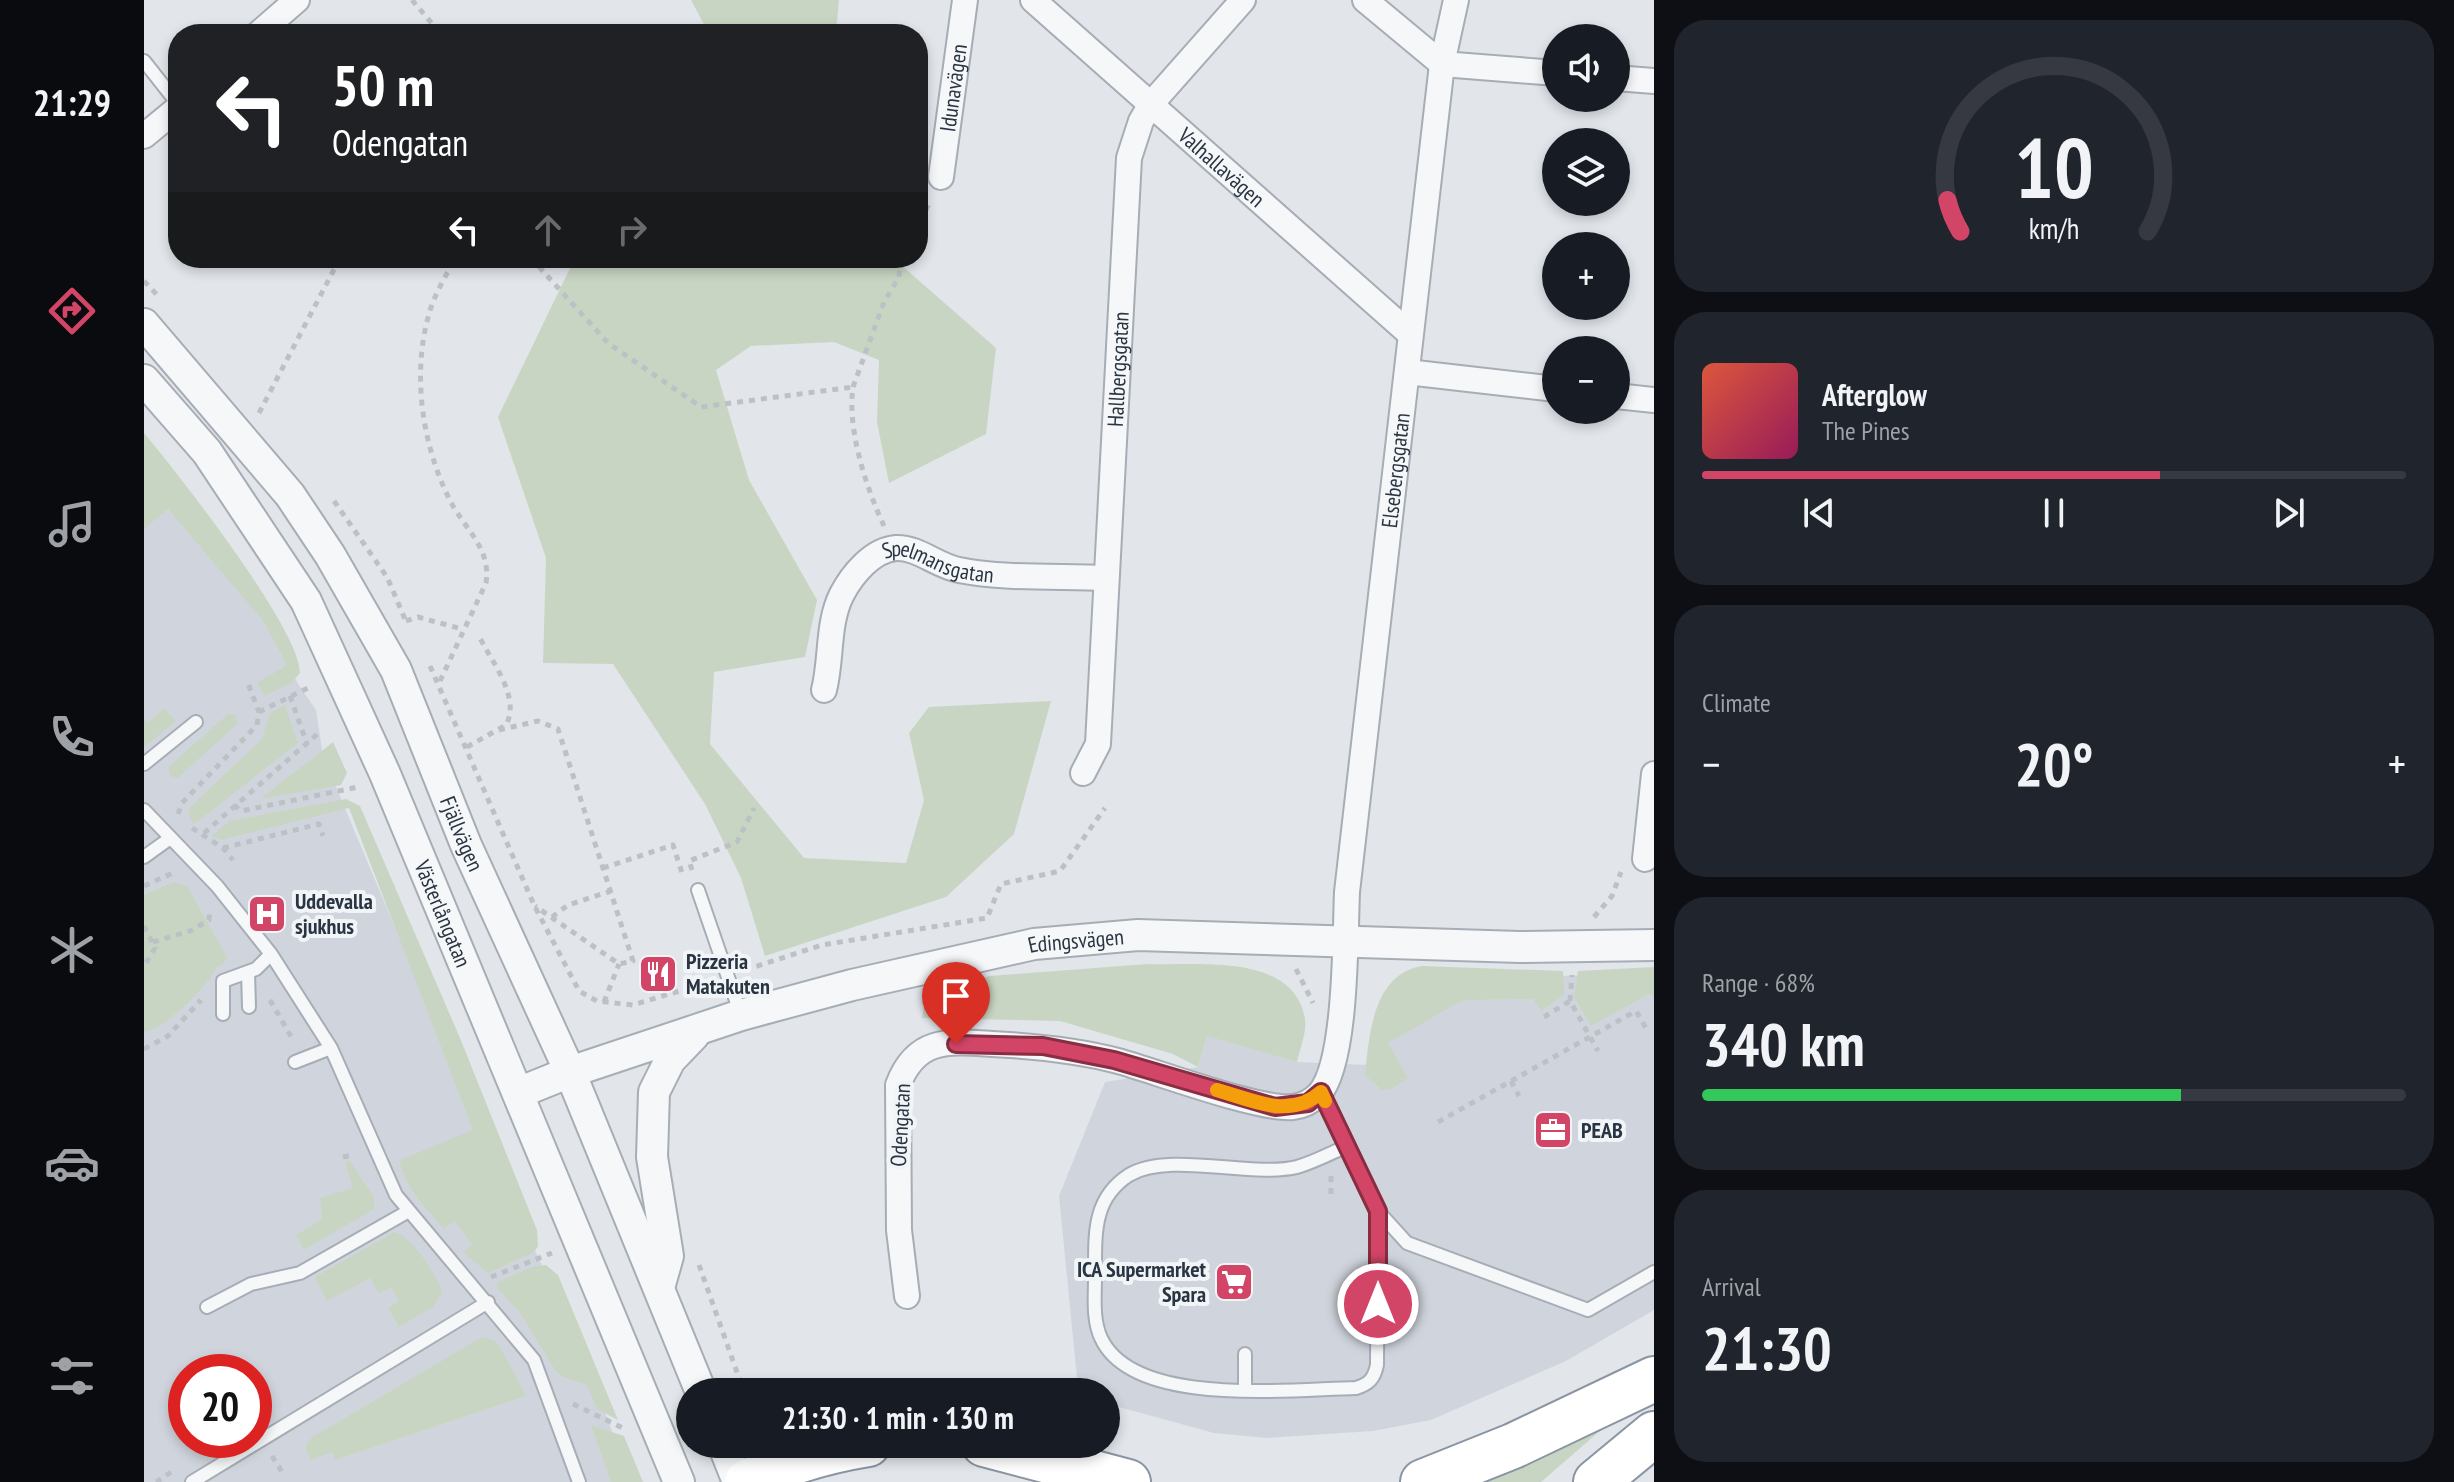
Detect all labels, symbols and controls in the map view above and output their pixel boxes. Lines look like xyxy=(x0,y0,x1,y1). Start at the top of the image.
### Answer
map controls xyxy=(1542,24,1630,424)
button: sound xyxy=(1542,24,1630,112)
street label: Idunavägen xyxy=(933,42,973,133)
text: 50 m xyxy=(332,49,434,121)
icon: left xyxy=(200,56,304,160)
text: 21:29 xyxy=(33,79,111,126)
text: 10 xyxy=(2014,113,2094,221)
text: Odengatan xyxy=(332,119,468,166)
street label: Valhallavägen xyxy=(1172,121,1271,213)
button: layers xyxy=(1542,128,1630,216)
icon: left xyxy=(442,208,486,252)
icon: ahead xyxy=(526,208,570,252)
icon: right xyxy=(610,208,654,252)
text: km/h xyxy=(2029,210,2079,247)
button: + xyxy=(1542,232,1630,320)
icon: directions xyxy=(44,283,100,339)
street label: Hallbergsgatan xyxy=(1101,311,1135,428)
button: − xyxy=(1542,336,1630,424)
text: Afterglow xyxy=(1822,375,1927,414)
street label: Elsebergsgatan xyxy=(1375,411,1416,529)
text: The Pines xyxy=(1822,414,1910,447)
icon: previous xyxy=(1797,491,1841,535)
icon: pause xyxy=(2032,491,2076,535)
icon: next xyxy=(2267,491,2311,535)
icon: music xyxy=(44,496,100,552)
street label: Spelmansgatan xyxy=(878,534,995,589)
text: Climate xyxy=(1702,686,1771,719)
icon: phone xyxy=(44,709,100,765)
text: 20° xyxy=(2014,725,2094,803)
text: − xyxy=(1702,735,1720,792)
text: + xyxy=(2388,735,2406,792)
street label: Fjällvägen xyxy=(434,792,490,876)
street label: Västerlångatan xyxy=(408,855,478,971)
place label: Uddevalla sjukhus xyxy=(295,887,373,940)
hospital icon: Uddevalla sjukhus xyxy=(246,893,288,935)
icon: climate xyxy=(44,922,100,978)
street label: Edingsvägen xyxy=(1025,922,1125,959)
place label: Pizzeria Matakuten xyxy=(686,947,770,1000)
restaurant icon: Pizzeria Matakuten xyxy=(637,953,679,995)
pin xyxy=(922,962,990,1044)
text: Range · 68% xyxy=(1702,966,1815,999)
icon: arrive xyxy=(934,974,978,1018)
text: 340 km xyxy=(1702,1005,1865,1083)
street label: Odengatan xyxy=(884,1083,916,1167)
office icon: PEAB xyxy=(1532,1109,1574,1151)
place label: PEAB xyxy=(1581,1116,1623,1144)
icon: car xyxy=(44,1135,100,1191)
place label: ICA Supermarket Spara xyxy=(1077,1255,1207,1308)
supermarket icon: ICA Supermarket Spara xyxy=(1213,1261,1255,1303)
position arrow xyxy=(1336,1262,1420,1346)
text: Arrival xyxy=(1702,1270,1761,1303)
text: 21:30 xyxy=(1702,1309,1832,1387)
icon: filters xyxy=(44,1348,100,1404)
speed limit sign: 20 xyxy=(168,1354,272,1458)
text: 21:30 · 1 min · 130 m xyxy=(782,1398,1014,1437)

